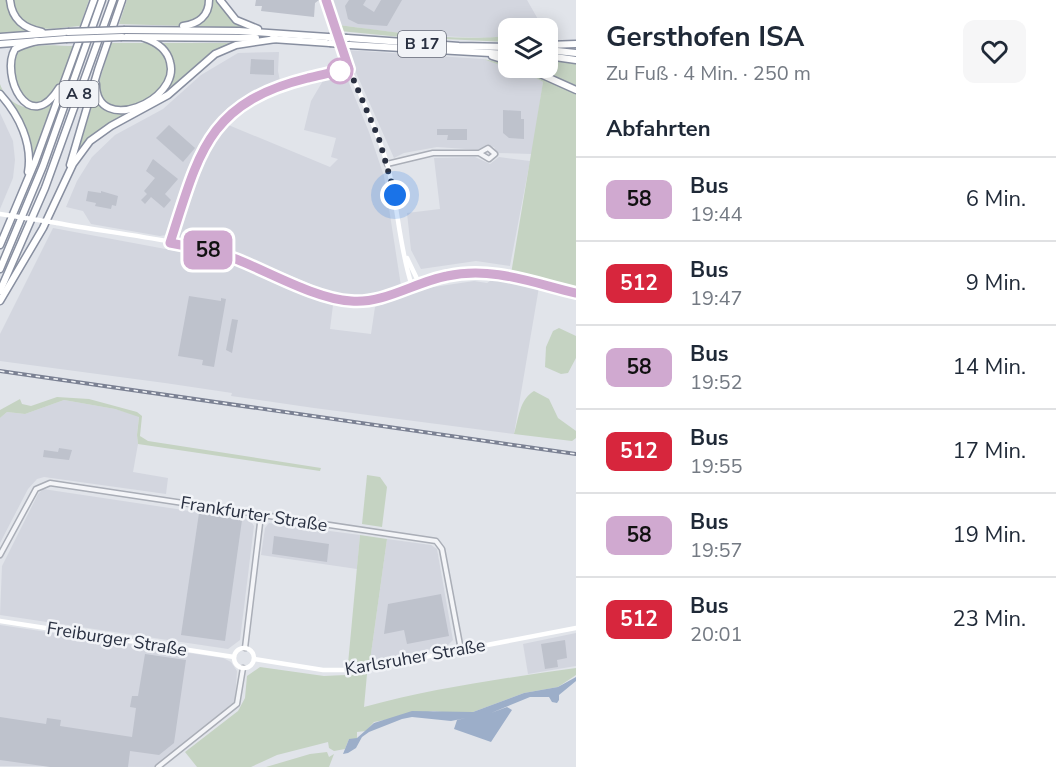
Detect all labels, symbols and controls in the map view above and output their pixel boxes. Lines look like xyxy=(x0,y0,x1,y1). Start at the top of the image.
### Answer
map controls xyxy=(498,18,558,78)
button: layers xyxy=(498,18,558,78)
text: Gersthofen ISA xyxy=(606,18,804,56)
button: heart xyxy=(963,20,1026,83)
road number: B 17 xyxy=(398,31,446,57)
unlabelled marker xyxy=(327,58,353,84)
text: Zu Fuß · 4 Min. · 250 m xyxy=(606,60,811,87)
road number: A 8 xyxy=(60,81,98,107)
text: Abfahrten xyxy=(606,114,711,144)
text: Bus xyxy=(690,171,729,201)
your location xyxy=(380,180,410,210)
text: 6 Min. xyxy=(966,184,1026,214)
text: 58 xyxy=(626,185,652,213)
text: 19:44 xyxy=(690,201,743,228)
line badge: 58 xyxy=(181,230,235,270)
text: 58 xyxy=(195,236,221,264)
text: Bus xyxy=(690,255,729,285)
text: 9 Min. xyxy=(966,268,1026,298)
text: 512 xyxy=(620,269,658,297)
text: 19:47 xyxy=(690,285,743,312)
text: Bus xyxy=(690,339,729,369)
text: 14 Min. xyxy=(953,352,1026,382)
text: 58 xyxy=(626,353,652,381)
text: 19:52 xyxy=(690,369,743,396)
text: Bus xyxy=(690,423,729,453)
text: 17 Min. xyxy=(953,436,1026,466)
text: 512 xyxy=(620,437,658,465)
text: 19:55 xyxy=(690,453,743,480)
street label: Frankfurter Straße xyxy=(179,491,329,537)
text: Bus xyxy=(690,507,729,537)
text: 19 Min. xyxy=(953,520,1026,550)
text: 58 xyxy=(626,521,652,549)
text: 19:57 xyxy=(690,537,743,564)
text: Bus xyxy=(690,591,729,621)
text: 23 Min. xyxy=(953,604,1026,634)
text: 512 xyxy=(620,605,658,633)
street label: Freiburger Straße xyxy=(45,616,189,662)
text: 20:01 xyxy=(690,621,743,648)
street label: Karlsruher Straße xyxy=(343,633,487,681)

